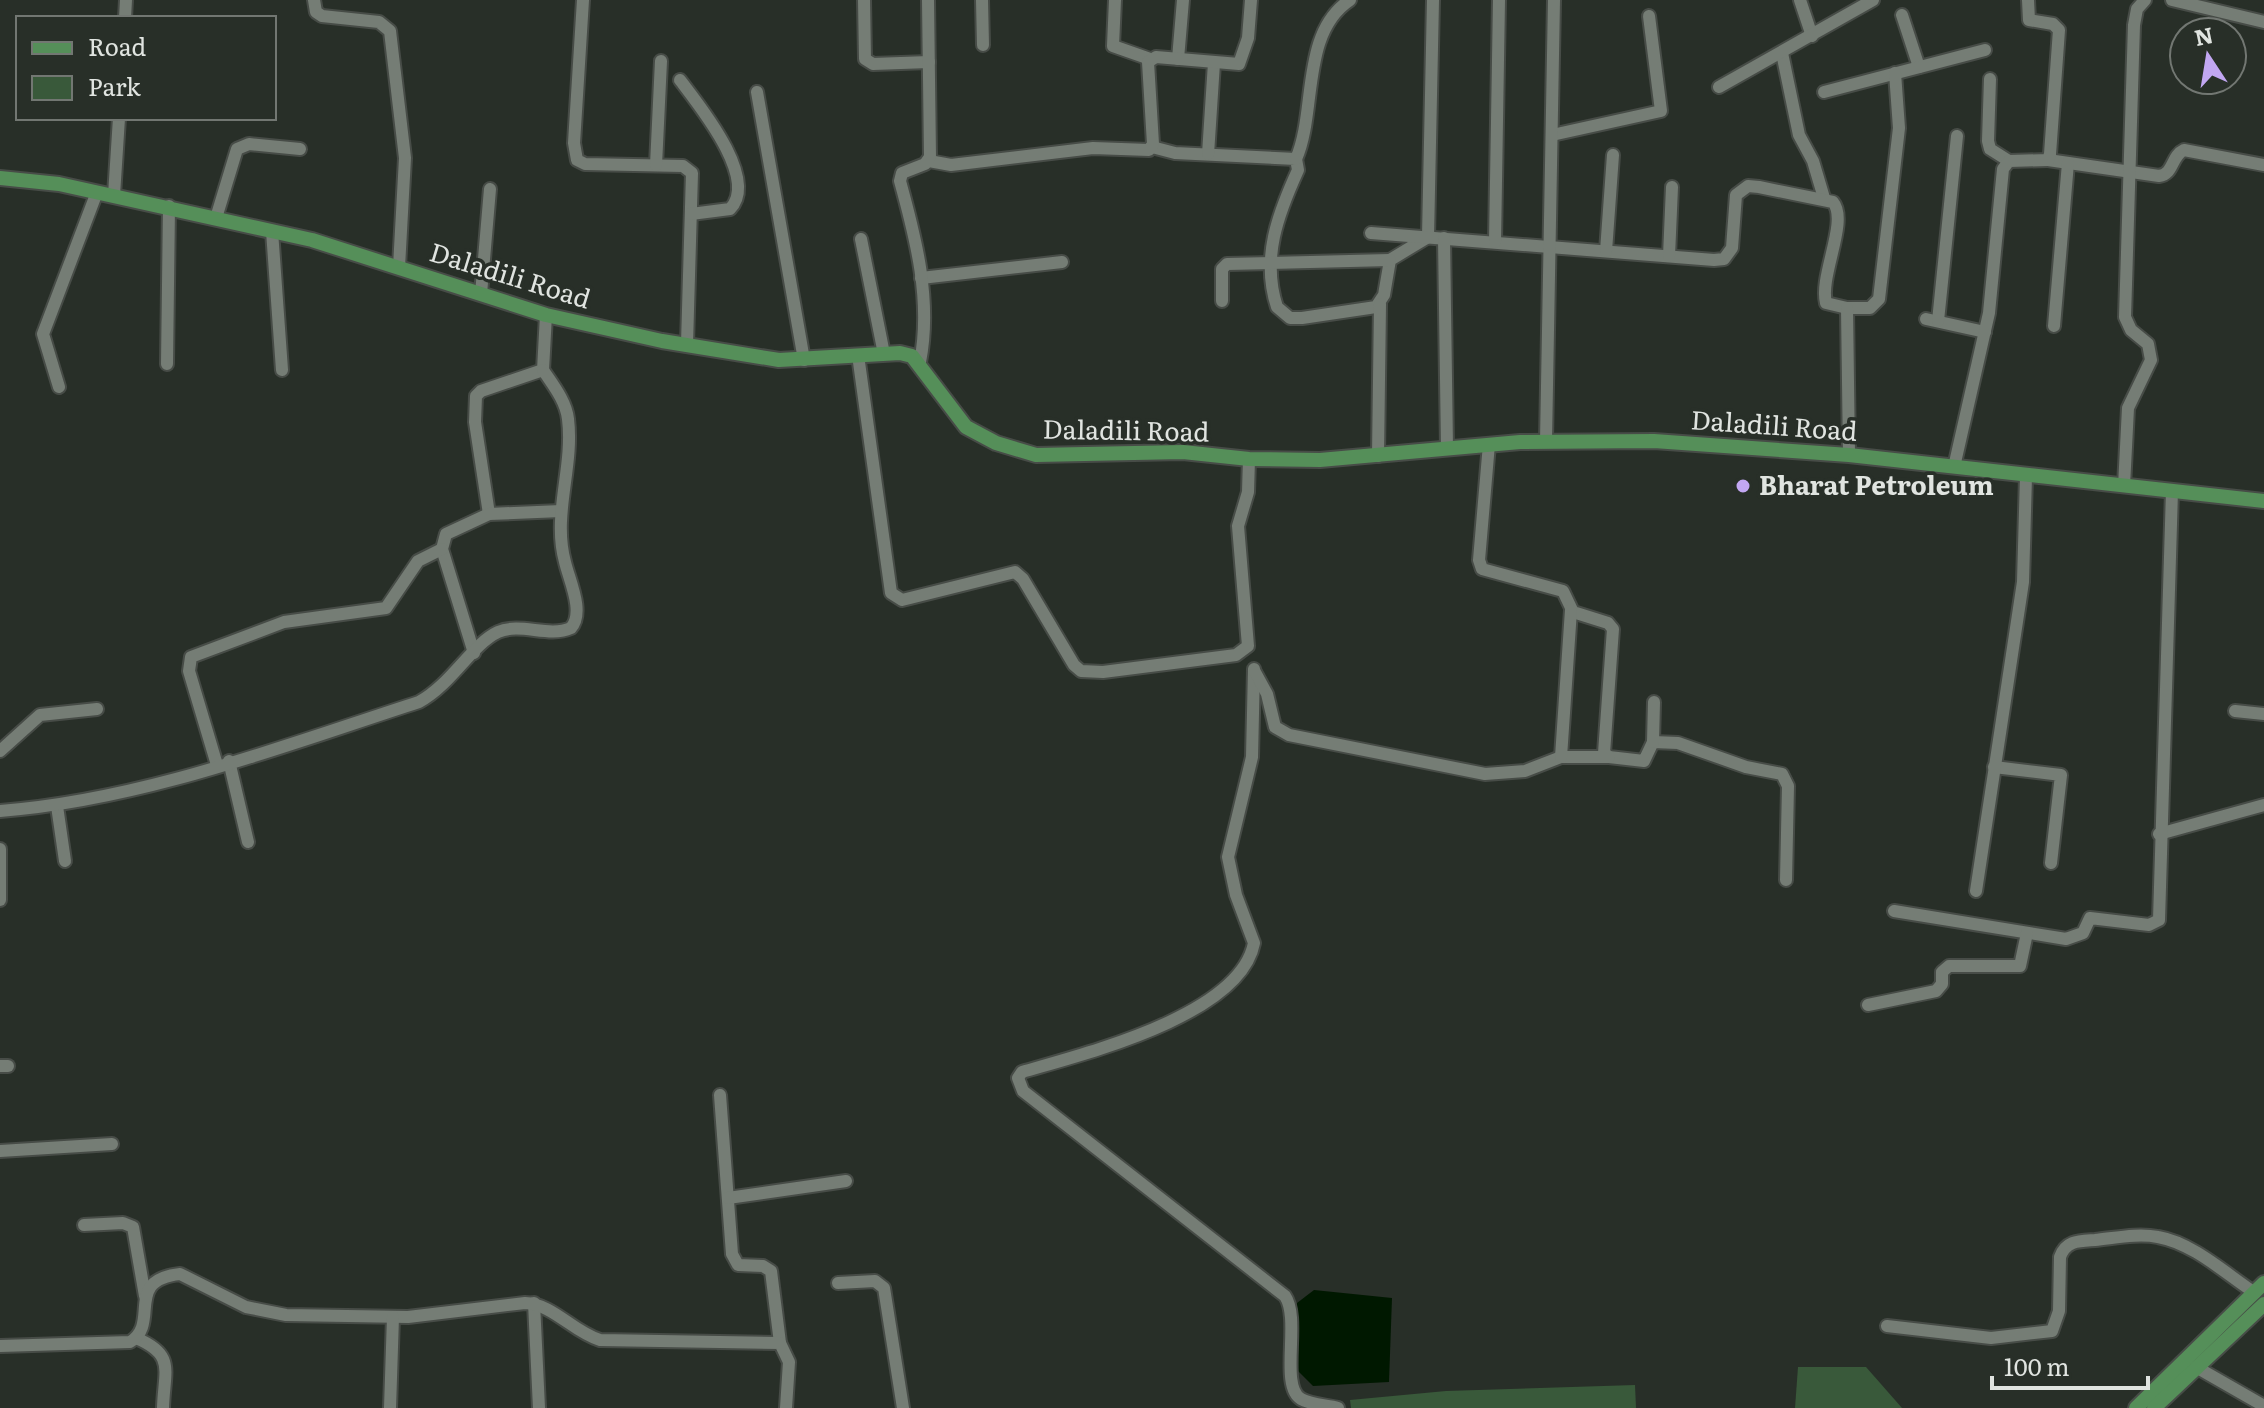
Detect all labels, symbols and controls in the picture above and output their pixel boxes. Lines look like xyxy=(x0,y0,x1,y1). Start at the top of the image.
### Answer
legend xyxy=(16,16,276,120)
north arrow xyxy=(2168,16,2248,96)
text: N xyxy=(2191,17,2216,53)
text: Road xyxy=(88,28,147,63)
text: Park xyxy=(88,68,141,103)
street label: Daladili Road xyxy=(425,231,596,317)
street label: Daladili Road xyxy=(1690,398,1859,449)
street label: Daladili Road xyxy=(1042,408,1210,449)
place label: Bharat Petroleum xyxy=(1759,464,1994,503)
marker: Bharat Petroleum xyxy=(1734,477,1752,495)
scale bar xyxy=(1992,1340,2148,1390)
text: 100 m xyxy=(2004,1348,2070,1383)

